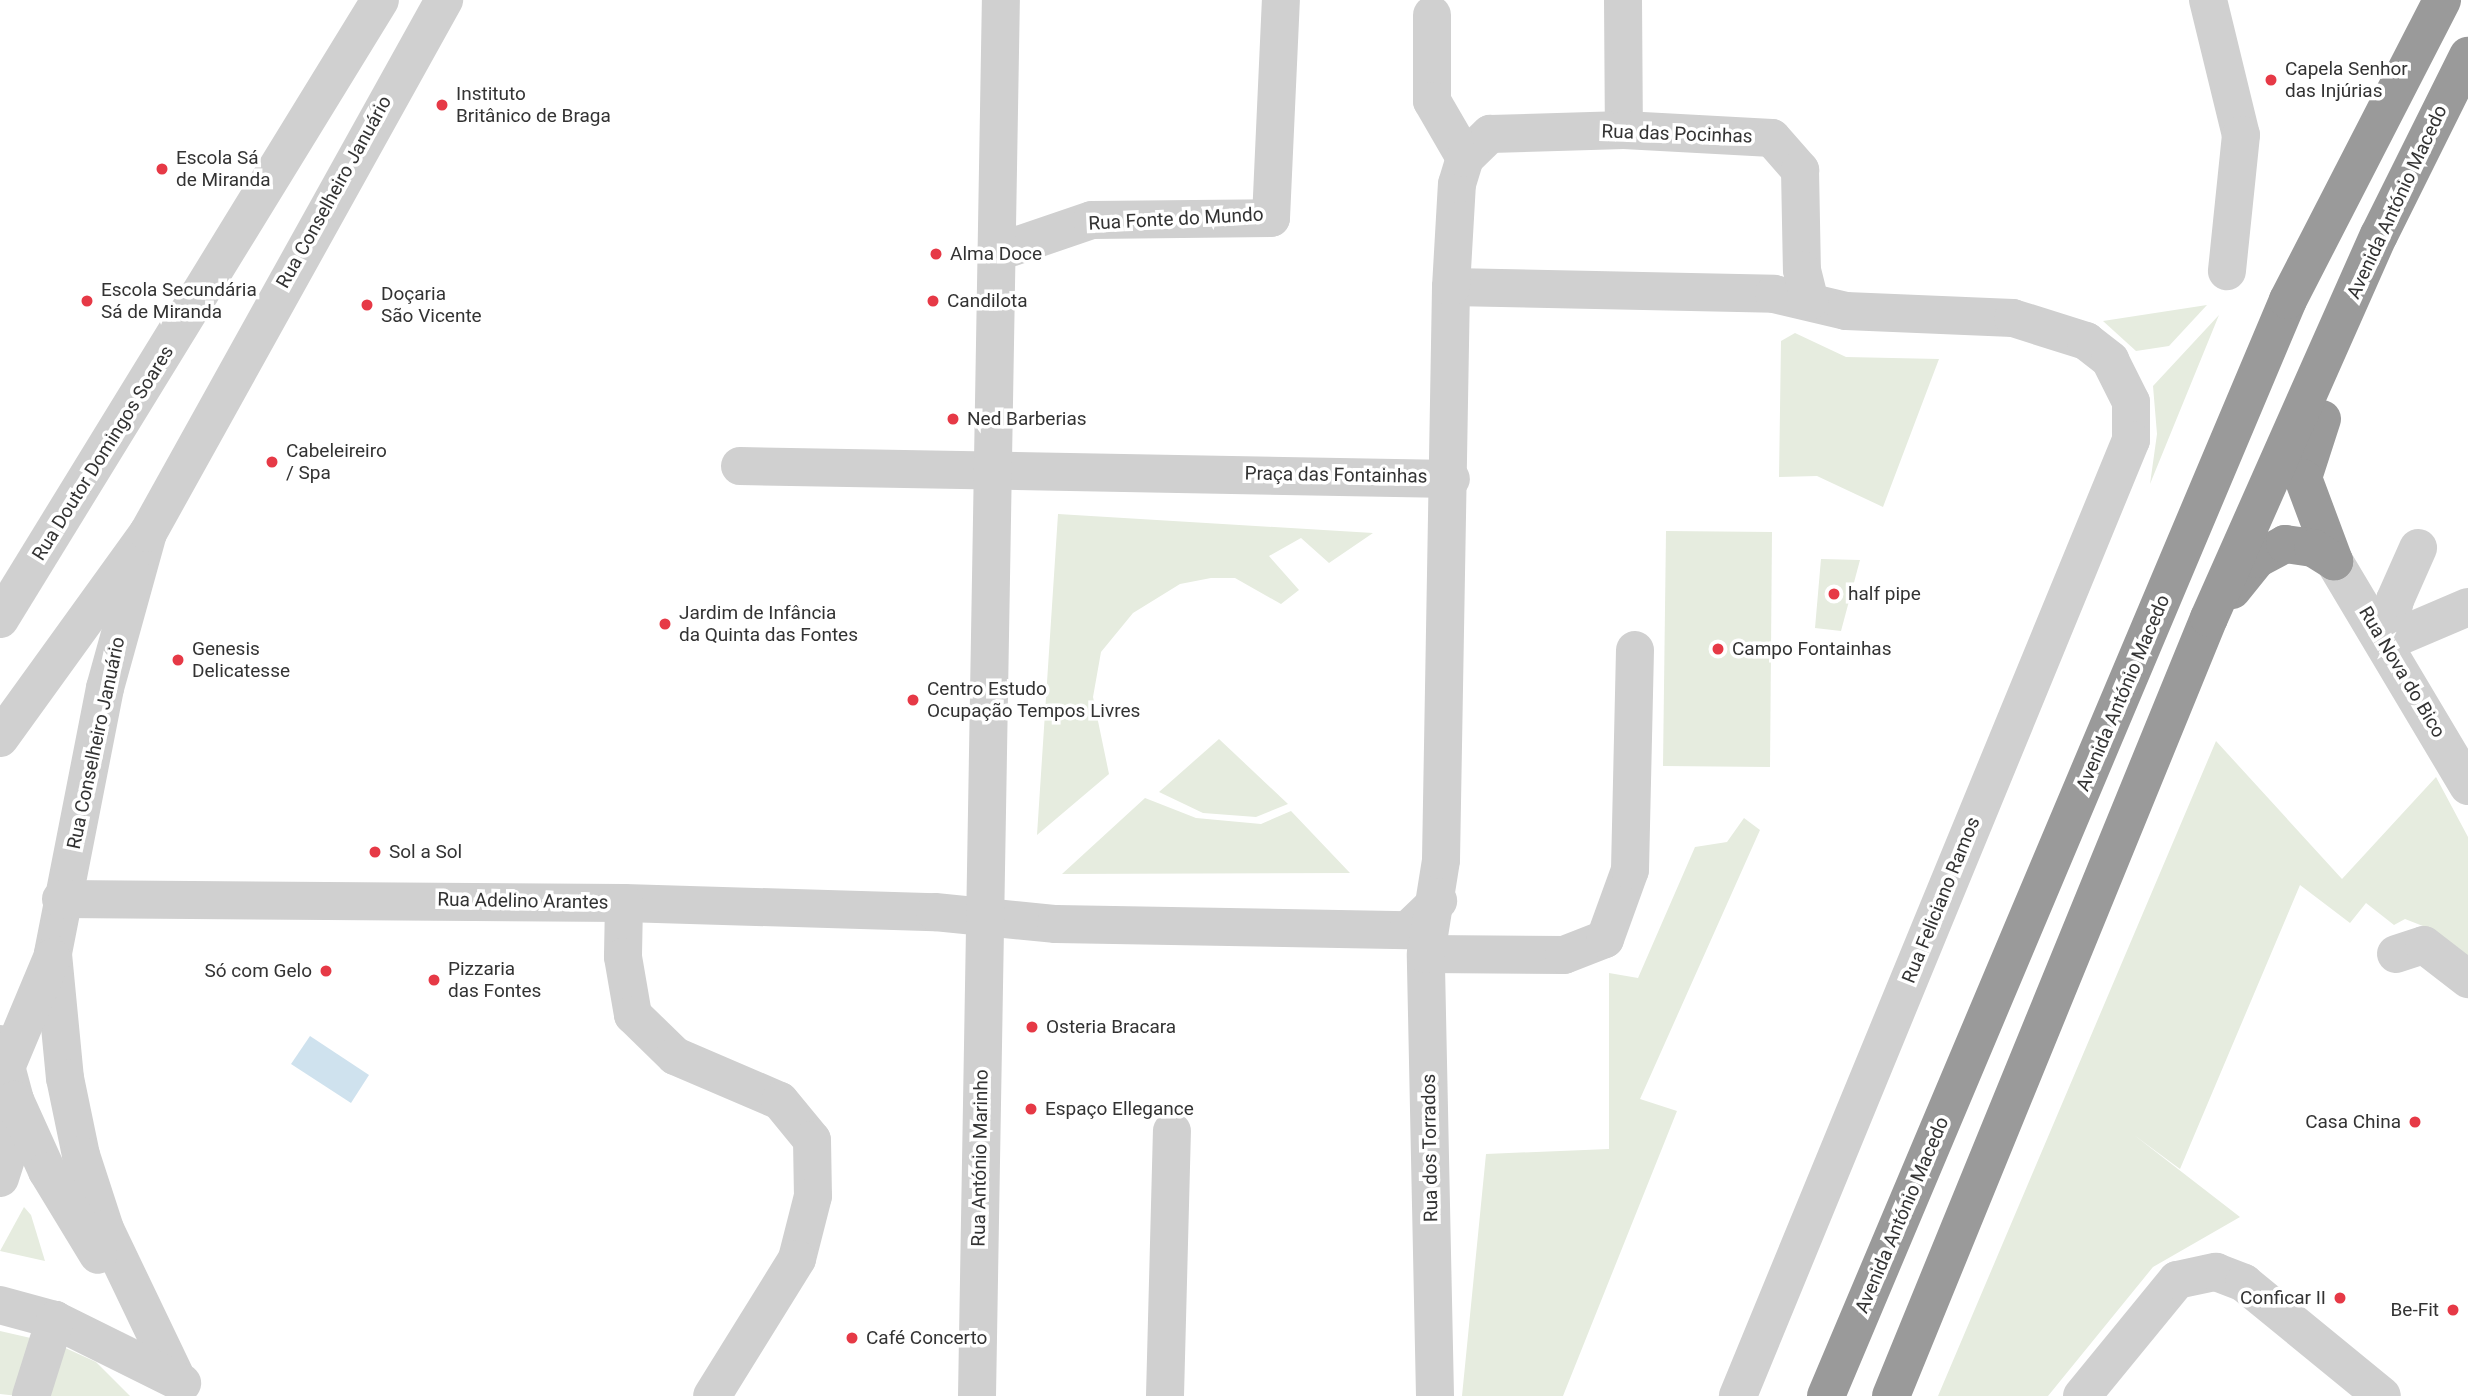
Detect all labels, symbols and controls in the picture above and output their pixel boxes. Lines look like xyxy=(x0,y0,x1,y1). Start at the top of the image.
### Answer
place label: Capela Senhor das Injúrias xyxy=(2285,58,2408,102)
marker: Capela Senhor das Injúrias xyxy=(2263,72,2279,88)
place label: Instituto Britânico de Braga xyxy=(456,83,611,127)
street label: Rua Conselheiro Januário xyxy=(272,92,396,292)
marker: Instituto Britânico de Braga xyxy=(434,97,450,113)
street label: Avenida António Macedo xyxy=(2342,102,2452,302)
street label: Rua das Pocinhas xyxy=(1601,120,1753,148)
place label: Escola Sá de Miranda xyxy=(176,147,271,191)
marker: Escola Sá de Miranda xyxy=(154,161,170,177)
street label: Rua Fonte do Mundo xyxy=(1088,203,1264,235)
place label: Alma Doce xyxy=(950,243,1042,265)
marker: Alma Doce xyxy=(928,246,944,262)
place label: Escola Secundária Sá de Miranda xyxy=(101,279,257,323)
place label: Doçaria São Vicente xyxy=(381,283,482,327)
place label: Candilota xyxy=(947,290,1028,312)
marker: Escola Secundária Sá de Miranda xyxy=(79,293,95,309)
marker: Candilota xyxy=(925,293,941,309)
marker: Doçaria São Vicente xyxy=(359,297,375,313)
street label: Rua Doutor Domingos Soares xyxy=(27,341,179,565)
place label: Ned Barberias xyxy=(967,408,1087,430)
marker: Ned Barberias xyxy=(945,411,961,427)
place label: Cabeleireiro / Spa xyxy=(286,440,387,484)
marker: Cabeleireiro / Spa xyxy=(264,454,280,470)
street label: Praça das Fontainhas xyxy=(1244,462,1428,488)
place label: half pipe xyxy=(1848,583,1921,605)
marker: half pipe xyxy=(1826,586,1842,602)
street label: Avenida António Macedo xyxy=(2071,591,2175,795)
place label: Jardim de Infância da Quinta das Fontes xyxy=(679,602,858,646)
street label: Rua Nova do Bico xyxy=(2354,602,2450,742)
marker: Jardim de Infância da Quinta das Fontes xyxy=(657,616,673,632)
street label: Rua Conselheiro Januário xyxy=(62,635,130,851)
place label: Genesis Delicatesse xyxy=(192,638,290,682)
place label: Campo Fontainhas xyxy=(1732,638,1891,660)
marker: Campo Fontainhas xyxy=(1710,641,1726,657)
marker: Genesis Delicatesse xyxy=(170,652,186,668)
place label: Centro Estudo Ocupação Tempos Livres xyxy=(927,678,1141,722)
marker: Centro Estudo Ocupação Tempos Livres xyxy=(905,692,921,708)
street label: Rua Feliciano Ramos xyxy=(1897,814,1985,986)
place label: Sol a Sol xyxy=(389,841,462,863)
marker: Sol a Sol xyxy=(367,844,383,860)
street label: Rua Adelino Arantes xyxy=(437,888,609,914)
place label: Pizzaria das Fontes xyxy=(448,958,541,1002)
place label: Só com Gelo xyxy=(205,960,312,982)
marker: Só com Gelo xyxy=(318,963,334,979)
marker: Pizzaria das Fontes xyxy=(426,972,442,988)
place label: Osteria Bracara xyxy=(1046,1016,1176,1038)
marker: Osteria Bracara xyxy=(1024,1019,1040,1035)
street label: Rua António Marinho xyxy=(967,1069,993,1247)
street label: Rua dos Torrados xyxy=(1417,1073,1443,1223)
place label: Espaço Ellegance xyxy=(1045,1098,1194,1120)
marker: Espaço Ellegance xyxy=(1023,1101,1039,1117)
place label: Casa China xyxy=(2305,1111,2401,1133)
street label: Avenida António Macedo xyxy=(1850,1113,1954,1317)
marker: Casa China xyxy=(2407,1114,2423,1130)
place label: Conficar II xyxy=(2240,1287,2326,1309)
marker: Conficar II xyxy=(2332,1290,2348,1306)
place label: Be-Fit xyxy=(2390,1299,2439,1321)
marker: Be-Fit xyxy=(2445,1302,2461,1318)
place label: Café Concerto xyxy=(866,1327,987,1349)
marker: Café Concerto xyxy=(844,1330,860,1346)

